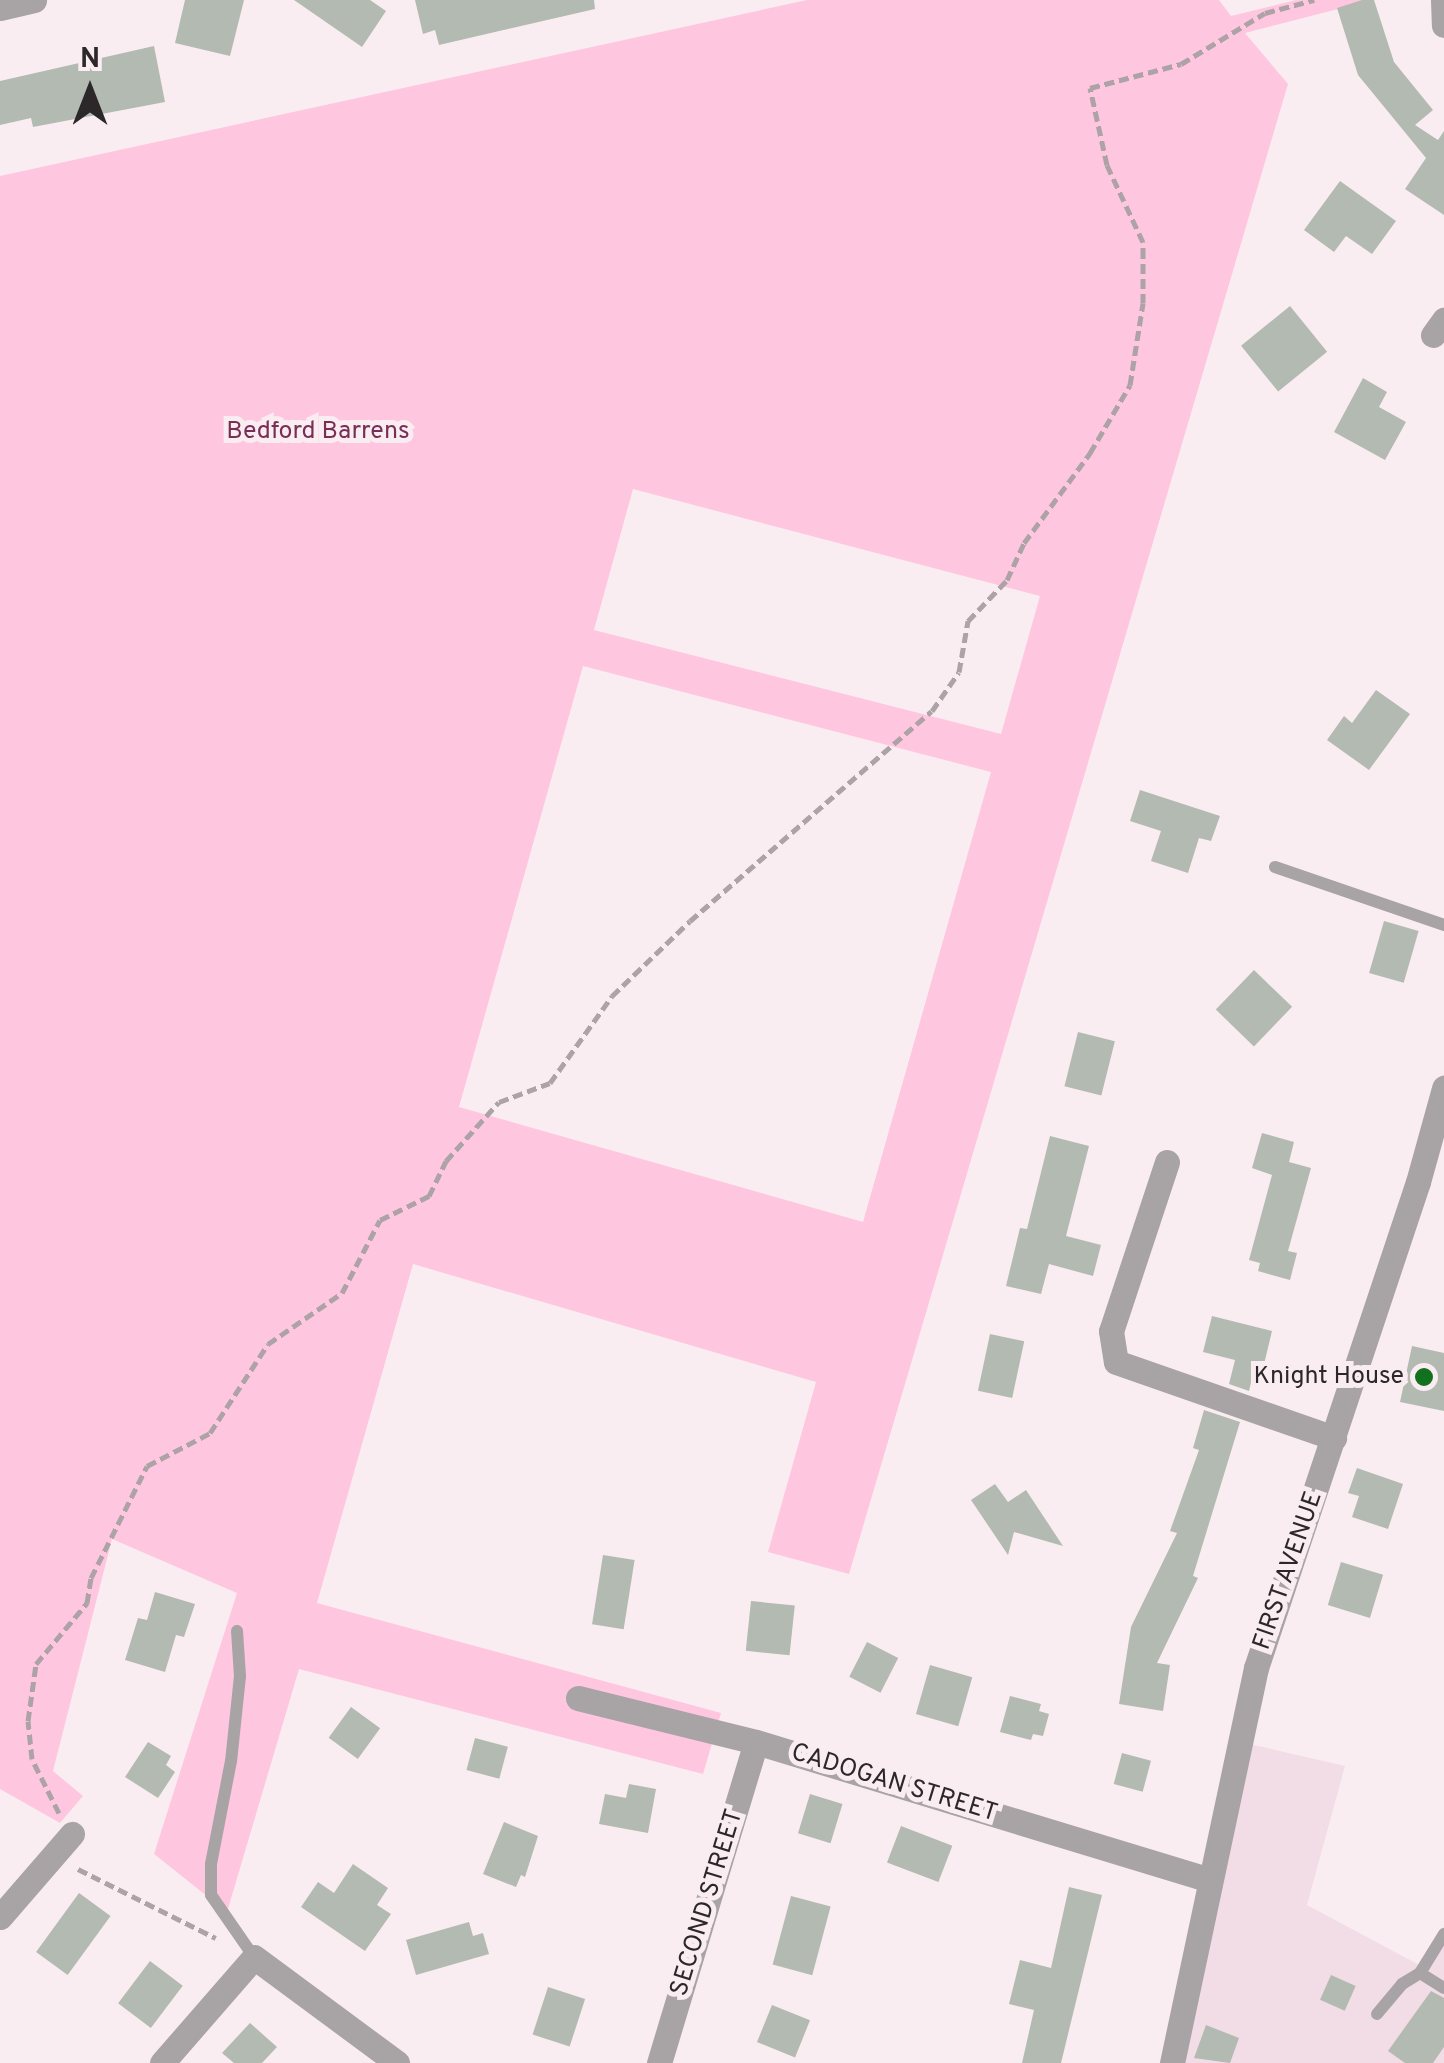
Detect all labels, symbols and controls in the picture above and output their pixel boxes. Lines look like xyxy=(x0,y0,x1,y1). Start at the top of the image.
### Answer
north arrow xyxy=(40,40,140,140)
text: N xyxy=(80,42,100,78)
park label: Bedford Barrens xyxy=(226,417,410,447)
place label: Knight House xyxy=(1253,1362,1404,1392)
marker: Knight House xyxy=(1413,1366,1435,1388)
street label: FIRST AVENUE xyxy=(1248,1487,1330,1655)
street label: CADOGAN STREET xyxy=(787,1738,1001,1830)
street label: SECOND STREET xyxy=(665,1806,751,2000)

